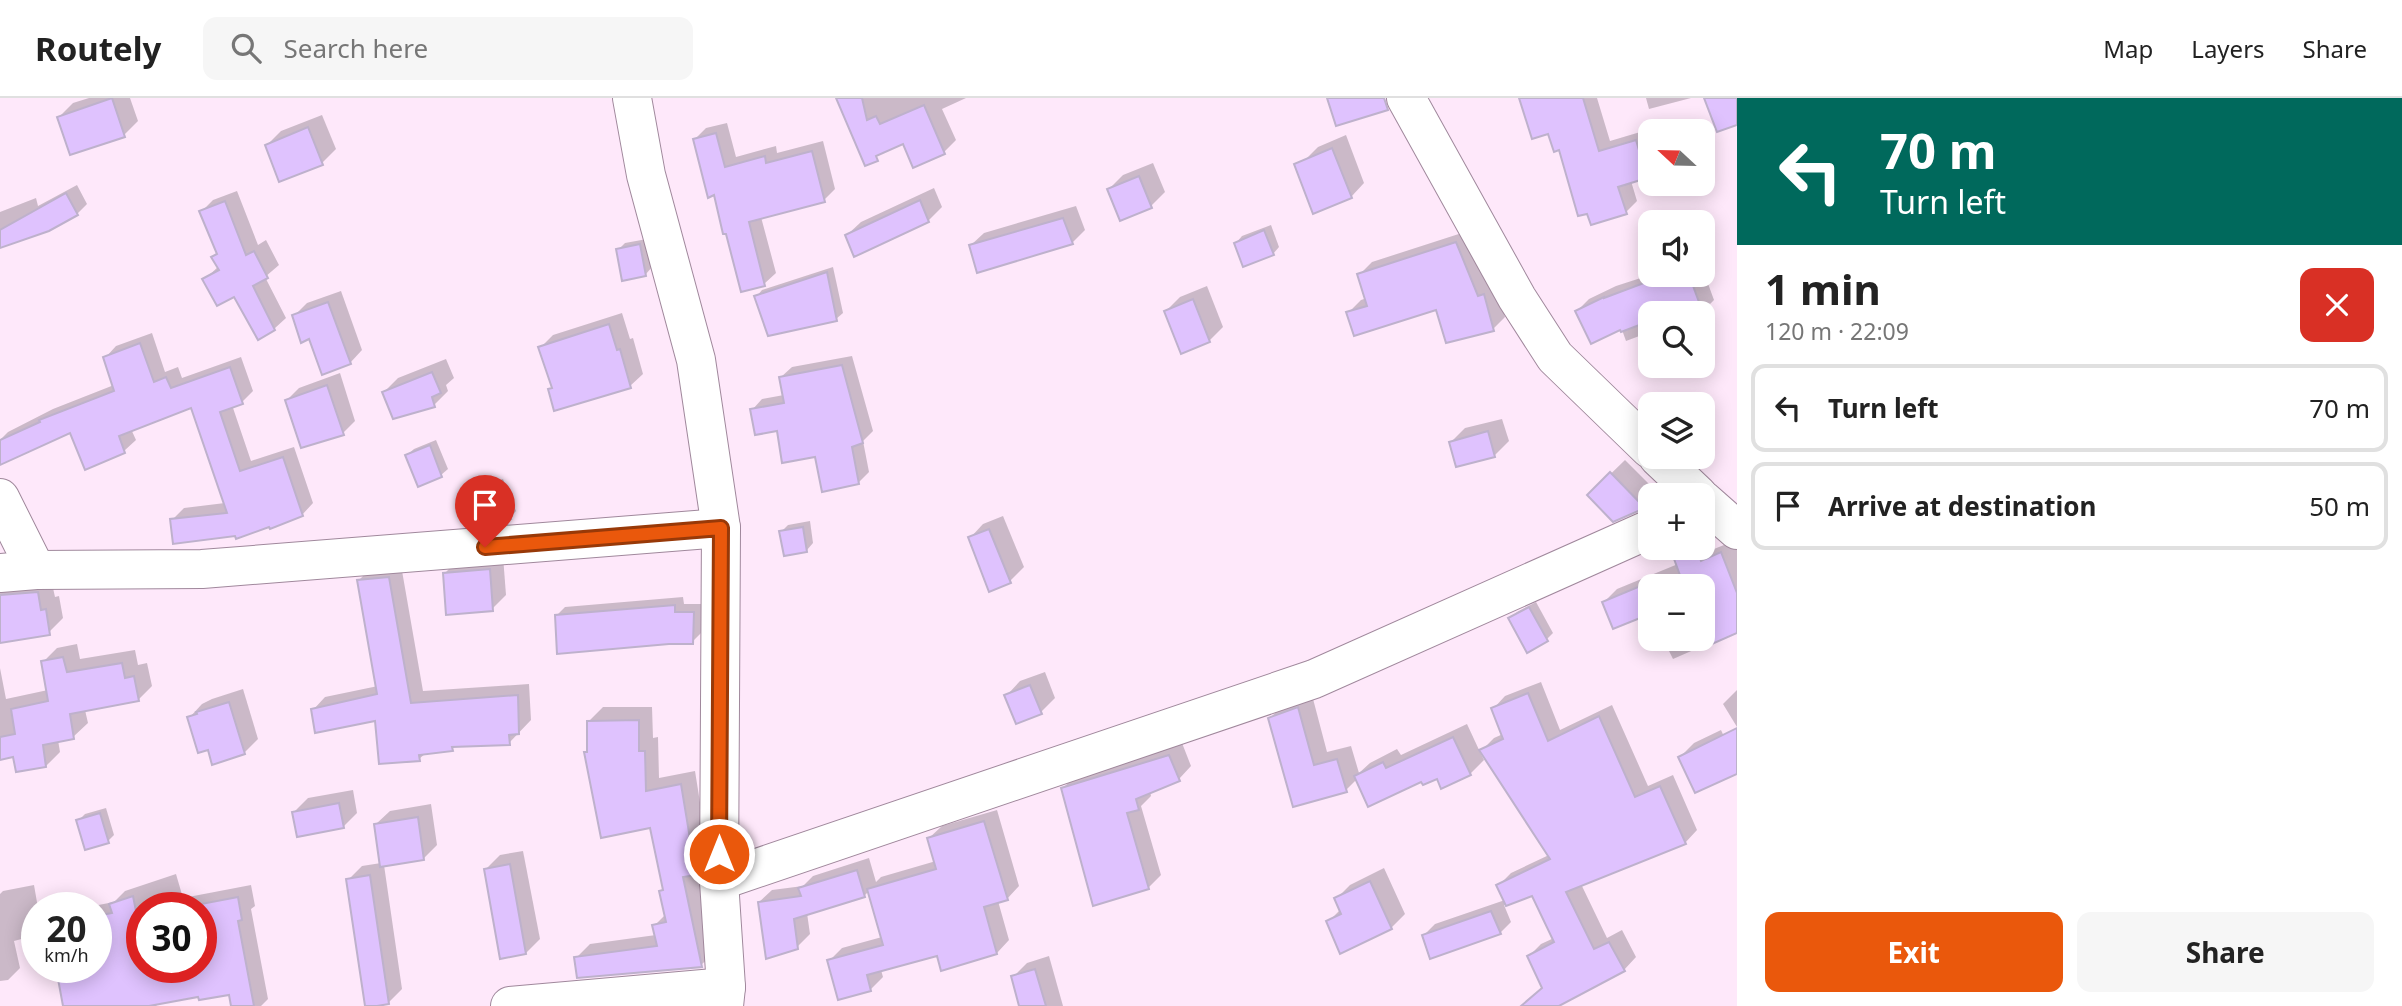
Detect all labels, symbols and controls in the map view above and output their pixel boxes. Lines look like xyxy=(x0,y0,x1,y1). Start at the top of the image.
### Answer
search box xyxy=(203,17,693,80)
text: Routely xyxy=(35,26,161,71)
icon: search xyxy=(227,29,265,67)
text: Search here xyxy=(283,30,428,66)
text: Map xyxy=(2103,32,2153,65)
text: Layers xyxy=(2191,32,2265,65)
text: Share xyxy=(2303,32,2367,65)
text: 70 m xyxy=(1880,117,1997,183)
north arrow xyxy=(1638,119,1715,196)
map controls xyxy=(1638,119,1715,651)
icon: left xyxy=(1765,126,1856,217)
text: Turn left xyxy=(1880,180,2006,223)
button: sound xyxy=(1638,210,1715,287)
text: 1 min xyxy=(1765,260,1881,317)
button: close xyxy=(2300,268,2374,342)
button: search xyxy=(1638,301,1715,378)
text: 120 m · 22:09 xyxy=(1765,315,1909,347)
icon: left xyxy=(1769,389,1807,427)
text: Turn left xyxy=(1828,390,1939,426)
text: 70 m xyxy=(2309,390,2370,426)
button: layers xyxy=(1638,392,1715,469)
pin xyxy=(455,475,515,547)
button: + xyxy=(1638,483,1715,560)
icon: arrive xyxy=(466,486,504,524)
icon: arrive xyxy=(1769,487,1807,525)
text: Arrive at destination xyxy=(1828,488,2097,524)
text: 50 m xyxy=(2309,488,2370,524)
button: − xyxy=(1638,574,1715,651)
position arrow xyxy=(682,817,756,891)
speed limit sign: 30 xyxy=(126,892,217,983)
text: 20 xyxy=(46,905,87,952)
button: Exit xyxy=(1765,912,2063,992)
button: Share xyxy=(2077,912,2374,992)
text: km/h xyxy=(44,943,89,967)

